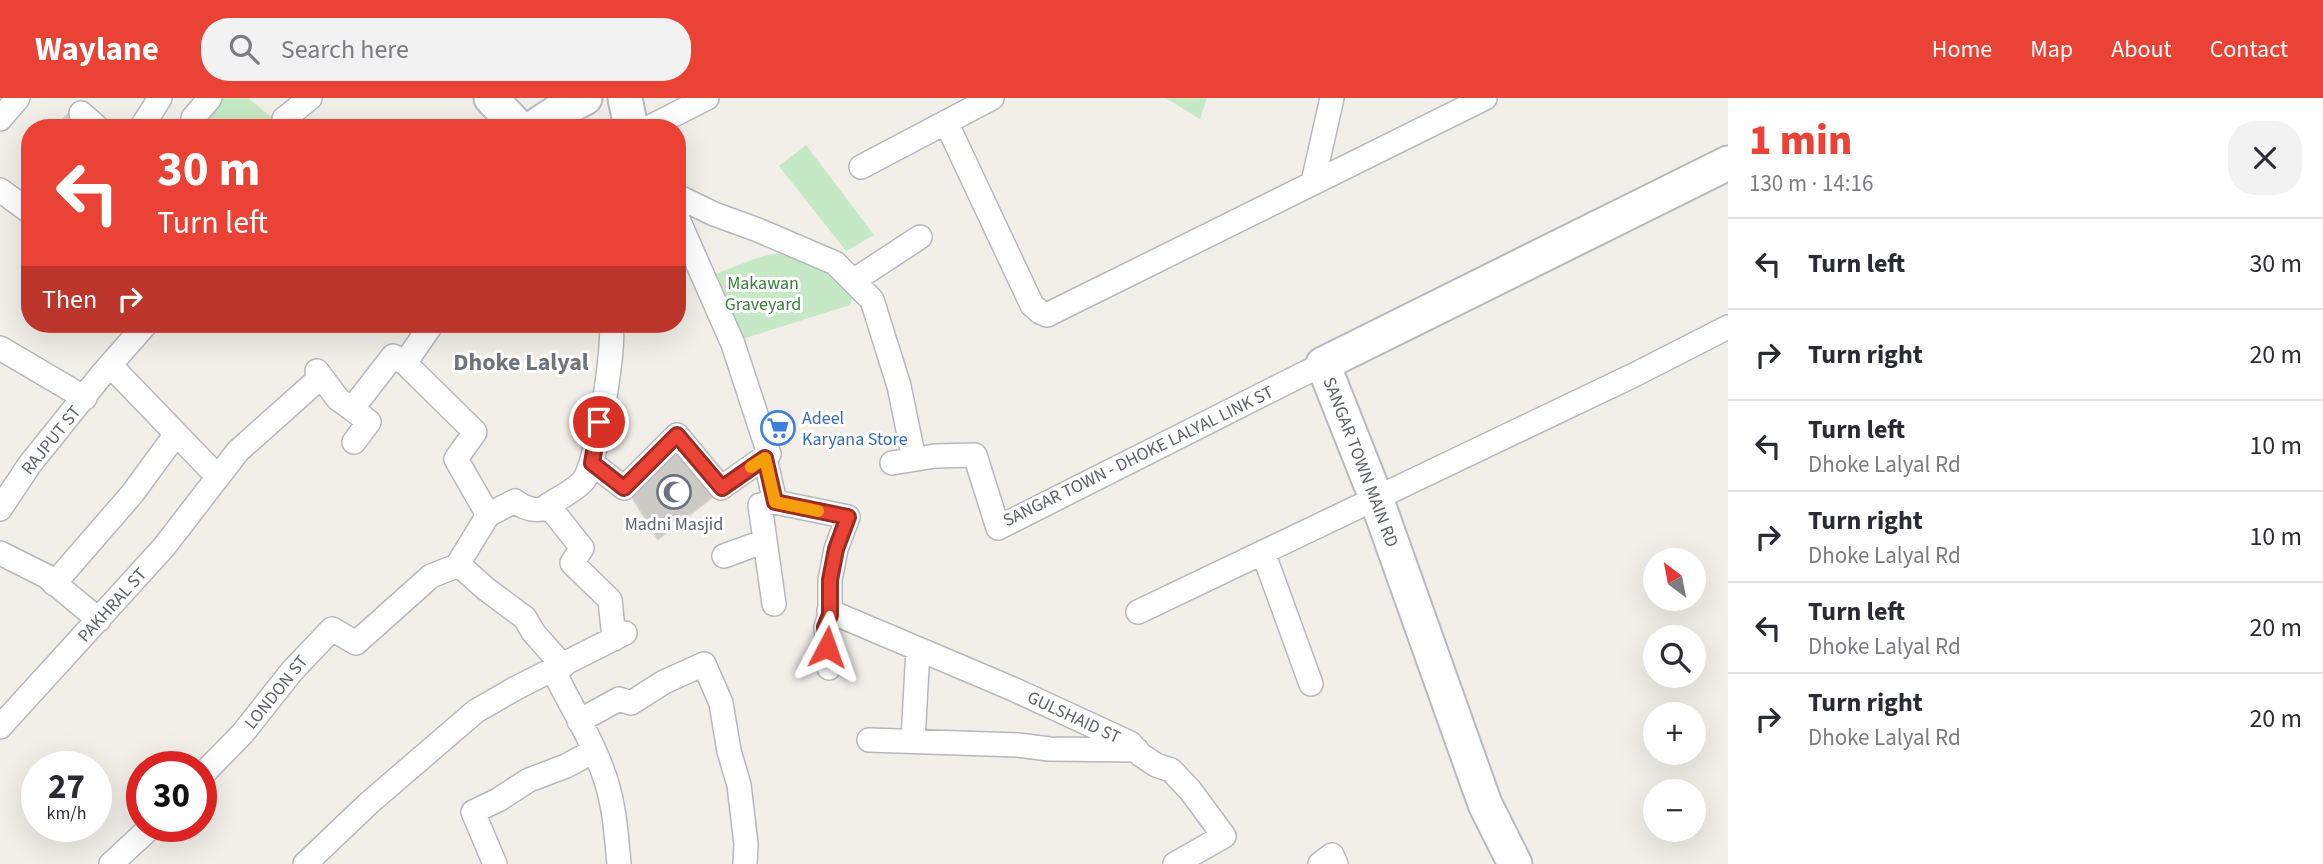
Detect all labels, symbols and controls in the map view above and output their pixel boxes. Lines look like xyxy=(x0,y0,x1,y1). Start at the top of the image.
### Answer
search box xyxy=(201,18,691,81)
text: Waylane xyxy=(35,26,159,73)
icon: search xyxy=(225,30,263,68)
text: Search here xyxy=(281,31,409,68)
text: Home xyxy=(1932,32,1992,67)
text: Map xyxy=(2030,32,2073,67)
text: About xyxy=(2111,32,2172,67)
text: Contact xyxy=(2210,32,2288,67)
text: 1 min xyxy=(1749,111,1852,171)
button: close xyxy=(2228,121,2302,195)
text: 30 m xyxy=(157,135,261,205)
icon: left xyxy=(42,147,133,238)
text: 130 m · 14:16 xyxy=(1749,167,1873,200)
text: Turn left xyxy=(157,200,268,246)
icon: left xyxy=(1749,245,1787,283)
text: Turn left xyxy=(1808,245,1905,282)
text: 30 m xyxy=(2249,245,2302,282)
park label: Makawan Graveyard xyxy=(725,271,801,317)
icon: right xyxy=(111,280,149,318)
text: Then xyxy=(42,281,97,318)
icon: right xyxy=(1749,336,1787,374)
text: Turn right xyxy=(1808,336,1923,373)
text: 20 m xyxy=(2249,336,2302,373)
district label: Dhoke Lalyal xyxy=(453,345,589,380)
street label: SANGAR TOWN MAIN RD xyxy=(1317,374,1405,551)
street label: SANGAR TOWN - DHOKE LALYAL LINK ST xyxy=(999,380,1278,533)
pin xyxy=(569,392,629,452)
street label: RAJPUT ST xyxy=(16,400,87,480)
icon: arrive xyxy=(580,403,618,441)
place label: Adeel Karyana Store xyxy=(802,406,908,452)
supermarket icon: Adeel Karyana Store xyxy=(759,409,797,447)
text: Turn left xyxy=(1808,411,1905,448)
icon: left xyxy=(1749,427,1787,465)
text: 10 m xyxy=(2249,427,2302,464)
text: Dhoke Lalyal Rd xyxy=(1808,448,1961,481)
mosque icon: Madni Masjid xyxy=(655,473,693,511)
text: Turn right xyxy=(1808,502,1923,539)
place label: Madni Masjid xyxy=(625,512,723,537)
icon: right xyxy=(1749,518,1787,556)
text: 10 m xyxy=(2249,518,2302,555)
text: Dhoke Lalyal Rd xyxy=(1808,539,1961,572)
north arrow xyxy=(1643,548,1706,611)
map controls xyxy=(1643,548,1706,842)
street label: PAKHRAL ST xyxy=(72,562,153,648)
text: Turn left xyxy=(1808,593,1905,630)
icon: left xyxy=(1749,609,1787,647)
text: 20 m xyxy=(2249,609,2302,646)
position arrow xyxy=(790,610,864,684)
button: search xyxy=(1643,625,1706,688)
text: Dhoke Lalyal Rd xyxy=(1808,630,1961,663)
street label: LONDON ST xyxy=(239,650,314,735)
text: Turn right xyxy=(1808,684,1923,721)
street label: GULSHAID ST xyxy=(1023,685,1125,750)
icon: right xyxy=(1749,700,1787,738)
text: 20 m xyxy=(2249,700,2302,737)
button: + xyxy=(1643,702,1706,765)
text: Dhoke Lalyal Rd xyxy=(1808,721,1961,754)
speed limit sign: 30 xyxy=(126,751,217,842)
text: 27 xyxy=(48,762,85,812)
button: − xyxy=(1643,779,1706,842)
text: km/h xyxy=(47,801,86,826)

